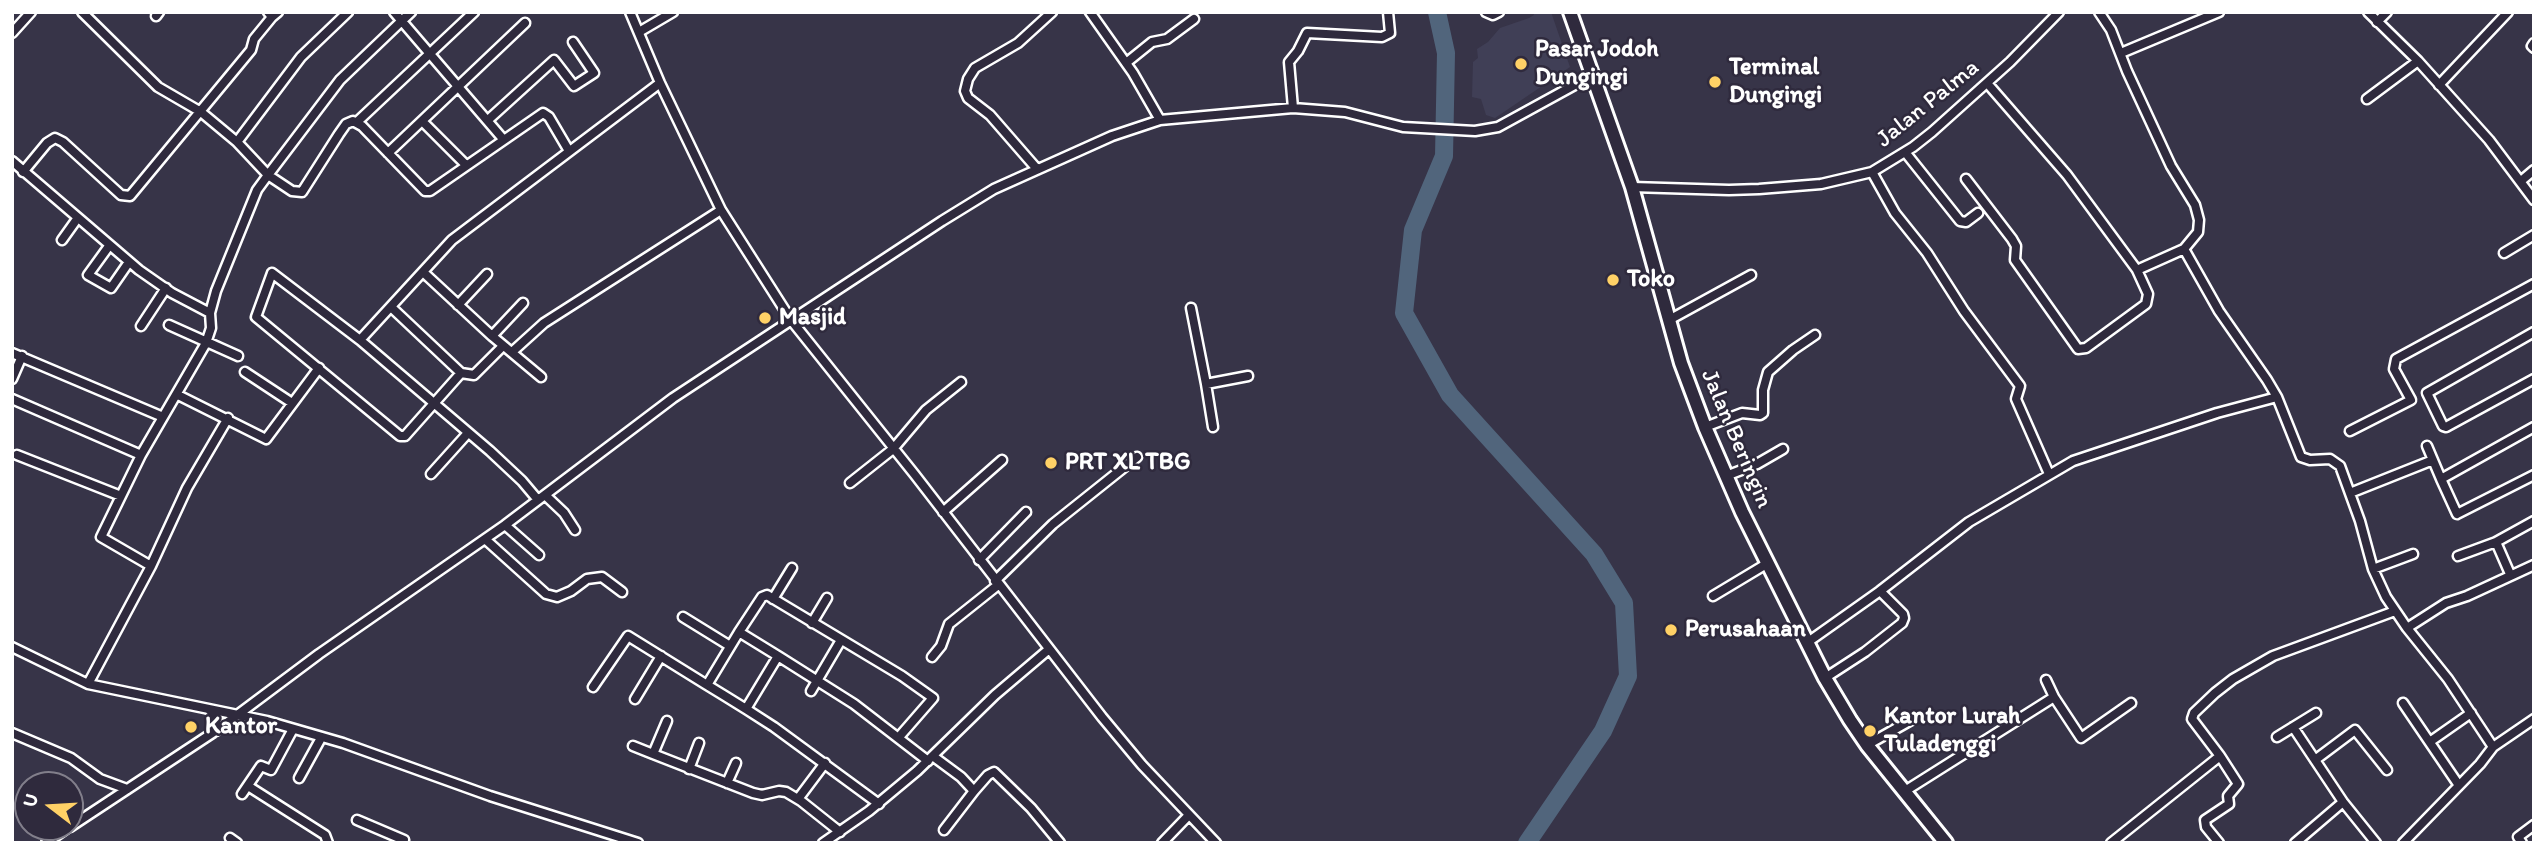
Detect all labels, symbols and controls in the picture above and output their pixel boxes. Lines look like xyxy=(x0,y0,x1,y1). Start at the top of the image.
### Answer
place label: Pasar Jodoh Dungingi xyxy=(1535,36,1659,92)
place label: Terminal Dungingi xyxy=(1729,54,1822,110)
street label: Jalan Palma xyxy=(1871,54,1985,154)
marker: Pasar Jodoh Dungingi xyxy=(1513,56,1529,72)
marker: Terminal Dungingi xyxy=(1707,74,1723,90)
place label: Toko xyxy=(1627,266,1675,294)
marker: Toko xyxy=(1605,272,1621,288)
place label: Masjid xyxy=(779,304,846,332)
marker: Masjid xyxy=(757,310,773,326)
street label: Jalan Beringin xyxy=(1694,365,1778,513)
place label: PRT XL TBG xyxy=(1065,449,1190,477)
marker: PRT XL TBG xyxy=(1043,455,1059,471)
place label: Perusahaan xyxy=(1685,616,1806,644)
marker: Perusahaan xyxy=(1663,622,1679,638)
place label: Kantor Lurah Tuladenggi xyxy=(1884,703,2020,759)
place label: Kantor xyxy=(205,713,277,741)
marker: Kantor xyxy=(183,719,199,735)
marker: Kantor Lurah Tuladenggi xyxy=(1862,723,1878,739)
north arrow xyxy=(14,771,84,841)
text: U xyxy=(18,791,43,810)

